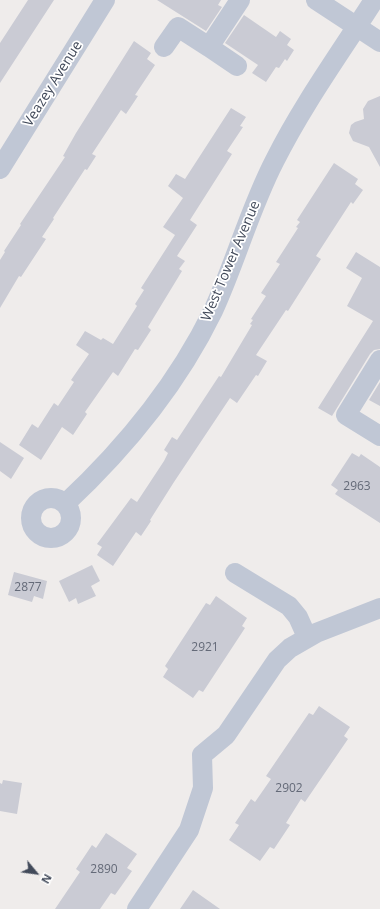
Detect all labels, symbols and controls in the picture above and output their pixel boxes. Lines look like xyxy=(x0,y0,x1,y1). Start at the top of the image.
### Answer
street label: Veazey Avenue xyxy=(20,38,86,130)
street label: West Tower Avenue xyxy=(198,198,264,324)
house number: 2963 xyxy=(343,480,371,494)
house number: 2877 xyxy=(14,581,42,595)
house number: 2921 xyxy=(191,641,219,655)
house number: 2902 xyxy=(275,782,303,796)
north arrow xyxy=(16,853,56,893)
house number: 2890 xyxy=(90,863,118,877)
text: N xyxy=(38,872,56,887)

